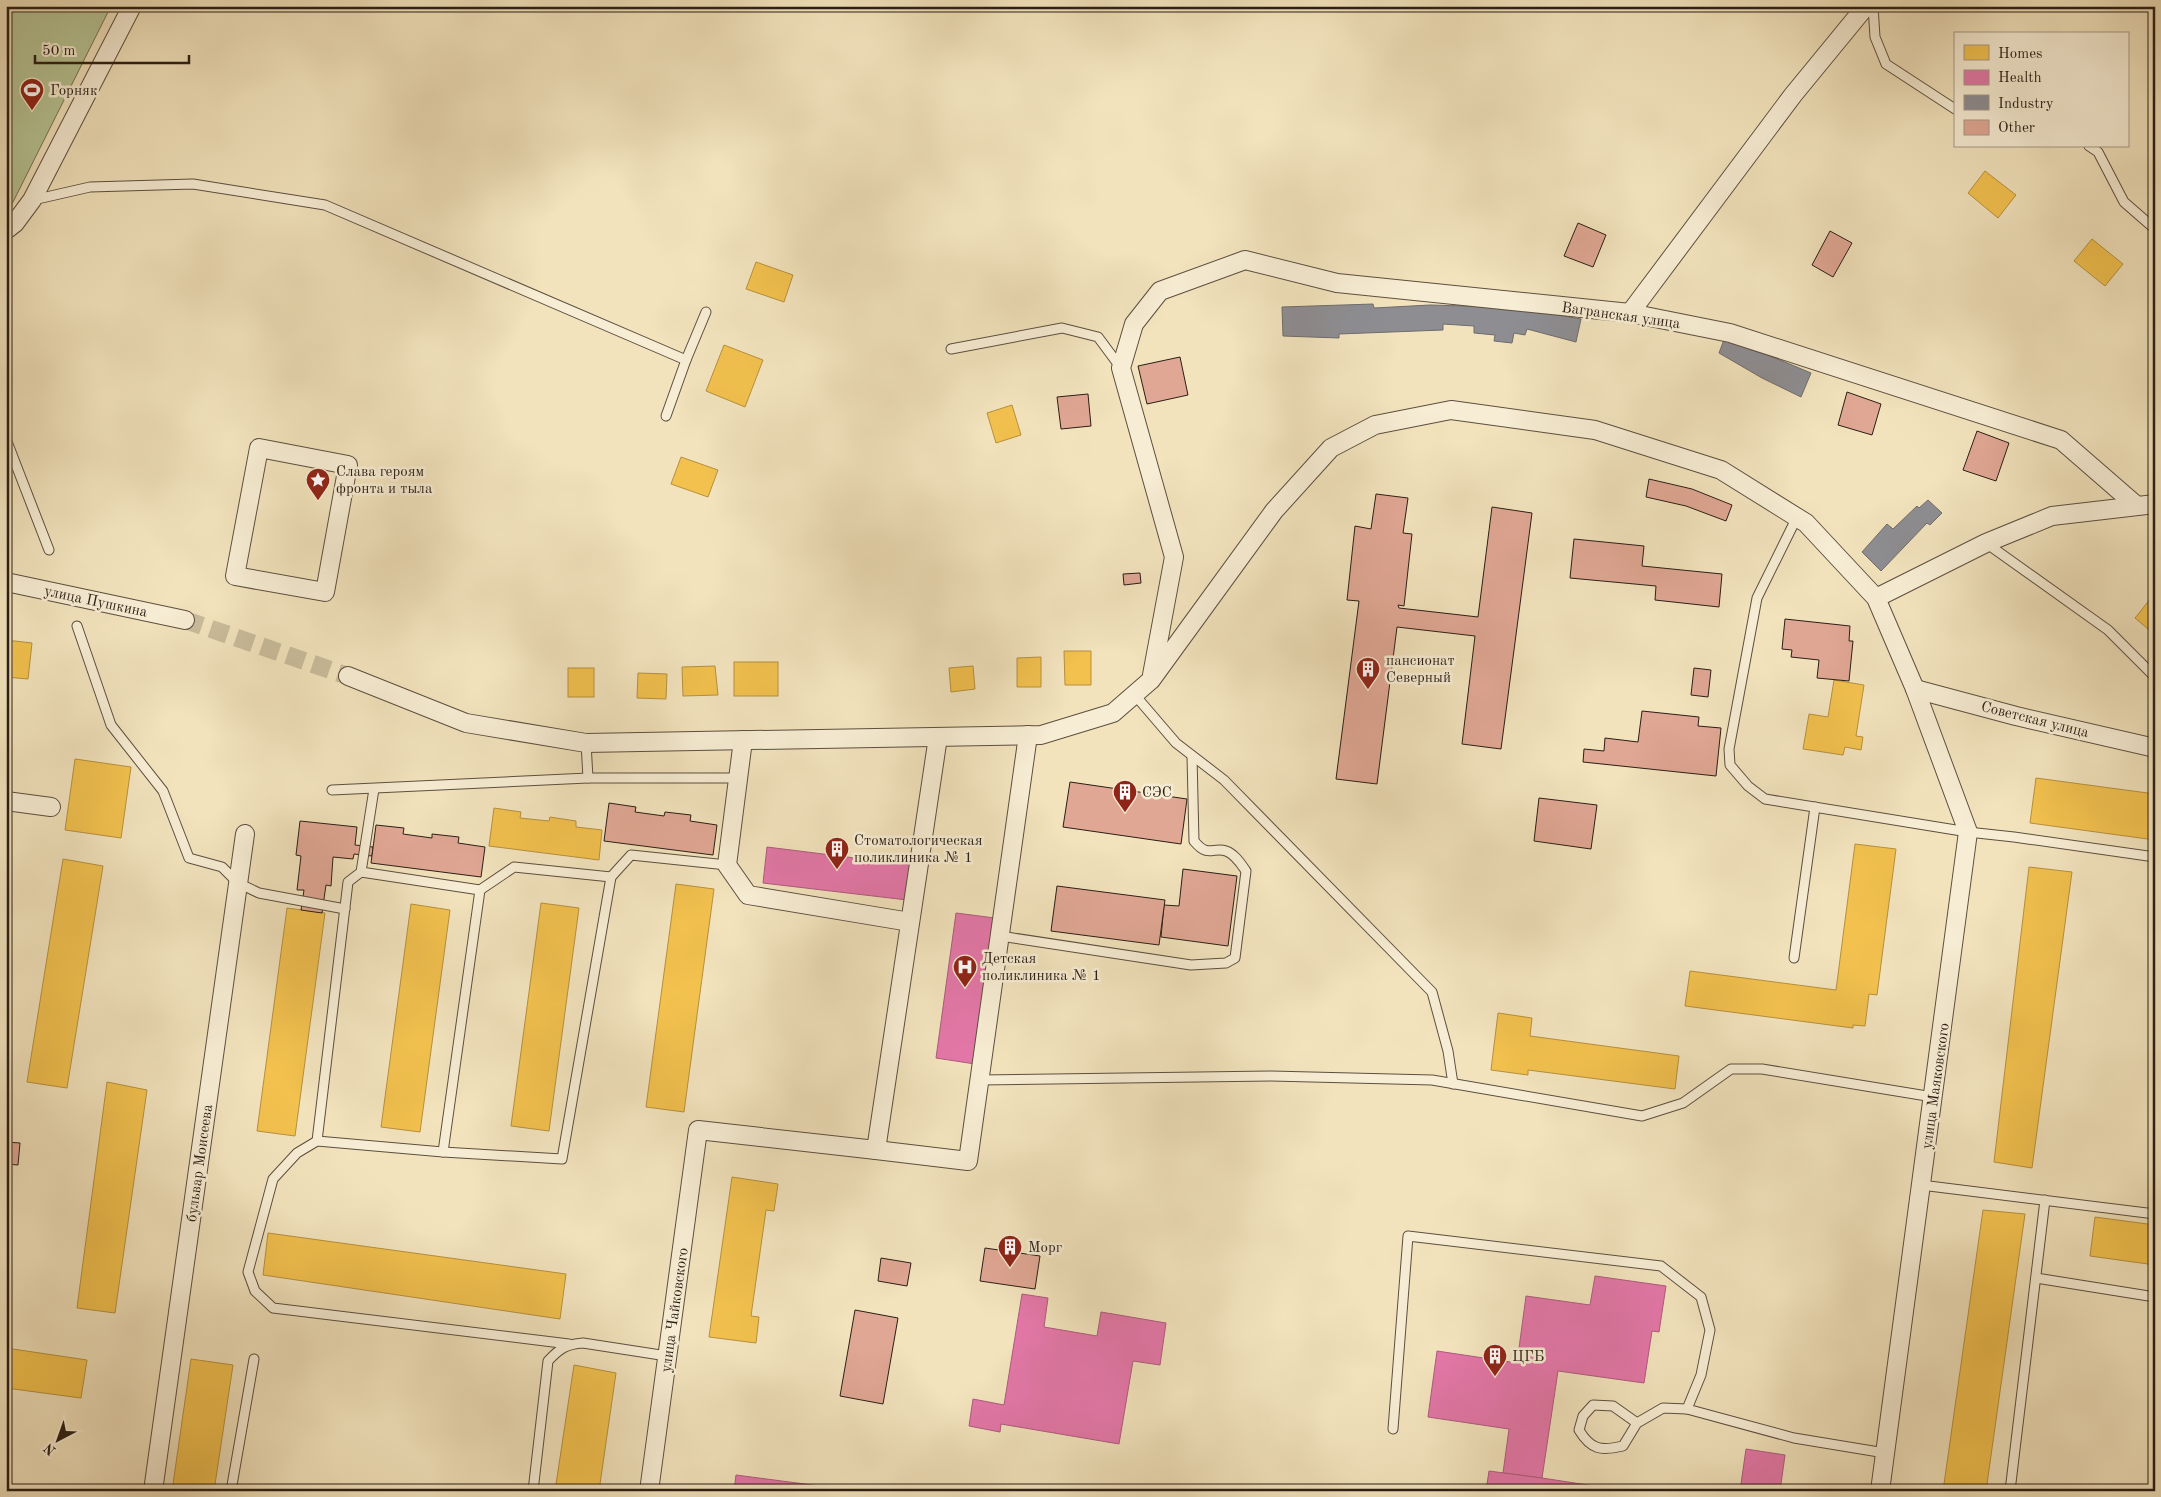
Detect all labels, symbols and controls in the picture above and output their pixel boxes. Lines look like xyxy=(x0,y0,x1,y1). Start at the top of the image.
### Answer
scale bar xyxy=(35,32,189,64)
legend xyxy=(1954,32,2128,148)
text: 50 m xyxy=(42,44,76,59)
text: Homes xyxy=(1998,47,2043,62)
text: Health xyxy=(1998,71,2042,86)
sports icon: Горняк xyxy=(19,77,45,111)
place label: Горняк xyxy=(50,84,98,99)
text: Industry xyxy=(1998,97,2054,112)
text: Other xyxy=(1998,121,2035,136)
street label: Вагранская улица xyxy=(1561,301,1682,332)
place label: Слава героям фронта и тыла xyxy=(336,465,433,497)
place icon: Слава героям фронта и тыла xyxy=(305,467,331,501)
street label: улица Пушкина xyxy=(43,584,149,621)
place label: пансионат Северный xyxy=(1386,654,1455,686)
building icon: пансионат Северный xyxy=(1355,656,1381,690)
street label: Советская улица xyxy=(1979,700,2091,741)
building icon: СЭС xyxy=(1112,779,1138,813)
place label: СЭС xyxy=(1142,786,1172,801)
place label: Стоматологическая поликлиника № 1 xyxy=(854,834,983,866)
building icon: Стоматологическая поликлиника № 1 xyxy=(824,836,850,870)
place label: Детская поликлиника № 1 xyxy=(982,952,1101,984)
hospital icon: Детская поликлиника № 1 xyxy=(952,954,978,988)
street label: улица Маяковского xyxy=(1920,1022,1953,1150)
street label: бульвар Моисеева xyxy=(185,1103,216,1223)
building icon: Морг xyxy=(997,1234,1023,1268)
place label: Морг xyxy=(1028,1241,1062,1256)
street label: улица Чайковского xyxy=(659,1247,692,1374)
building icon: ЦГБ xyxy=(1482,1343,1508,1377)
place label: ЦГБ xyxy=(1512,1350,1544,1365)
north arrow xyxy=(32,1414,82,1464)
text: N xyxy=(41,1440,59,1458)

